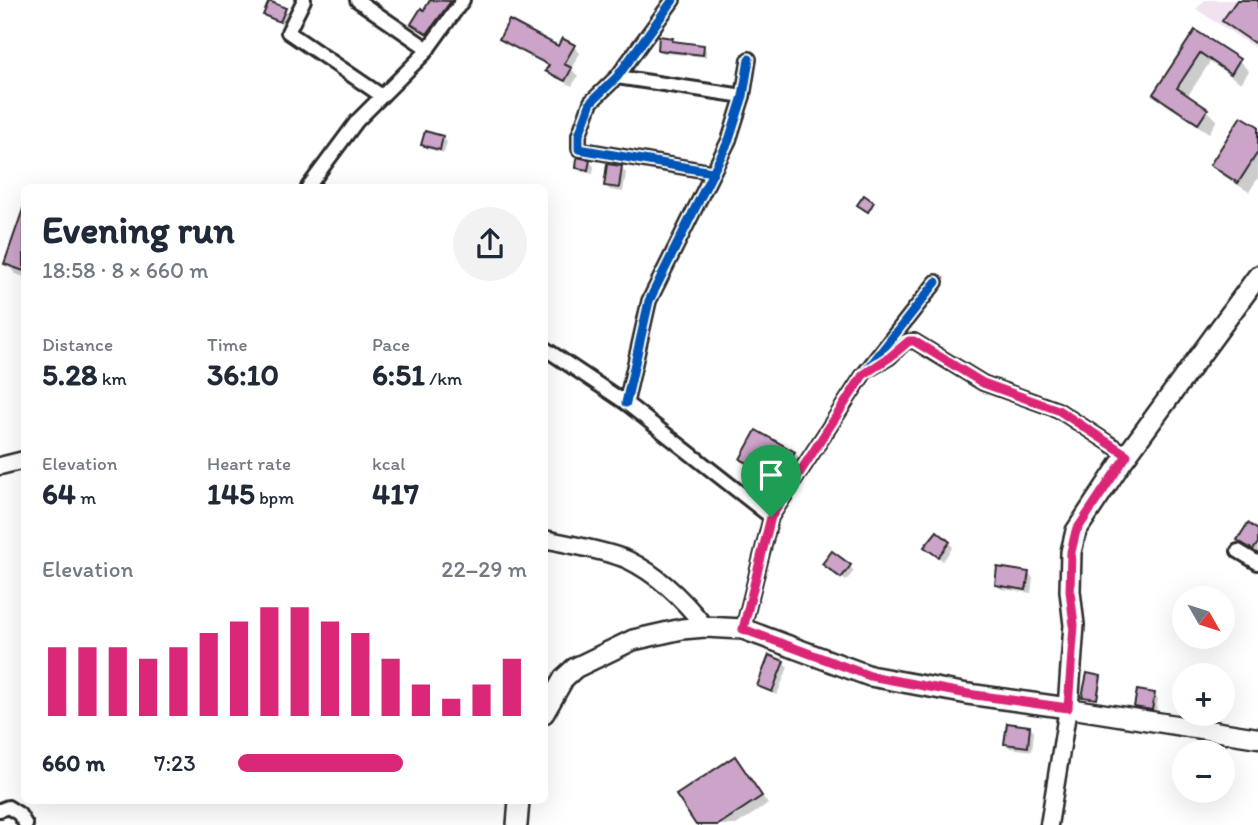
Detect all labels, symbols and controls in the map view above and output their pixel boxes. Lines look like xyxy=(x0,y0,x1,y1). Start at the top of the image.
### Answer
text: Evening run xyxy=(42,207,235,253)
button: share xyxy=(453,207,527,281)
text: 18:58 · 8 × 660 m xyxy=(42,256,209,284)
text: Distance xyxy=(42,333,113,356)
text: Time xyxy=(207,333,248,356)
text: Pace xyxy=(372,333,410,356)
text: 5.28 xyxy=(42,356,97,393)
text: 36:10 xyxy=(207,356,279,393)
text: 6:51 xyxy=(372,356,425,393)
text: km xyxy=(97,367,127,390)
text: /km xyxy=(425,367,462,390)
pin xyxy=(741,445,801,517)
text: Elevation xyxy=(42,452,118,475)
text: Heart rate xyxy=(207,452,291,475)
text: kcal xyxy=(372,452,406,475)
icon: arrive xyxy=(752,456,790,494)
text: 64 xyxy=(42,475,76,512)
text: 145 xyxy=(207,475,255,512)
text: 417 xyxy=(372,475,419,512)
text: m xyxy=(76,486,96,509)
text: bpm xyxy=(255,486,294,509)
text: Elevation xyxy=(42,555,133,583)
text: 22–29 m xyxy=(441,555,527,583)
north arrow xyxy=(1172,586,1236,649)
map controls xyxy=(1172,586,1235,803)
button: + xyxy=(1172,663,1235,726)
button: − xyxy=(1172,740,1235,803)
text: 660 m xyxy=(42,749,105,777)
text: 7:23 xyxy=(154,749,196,777)

